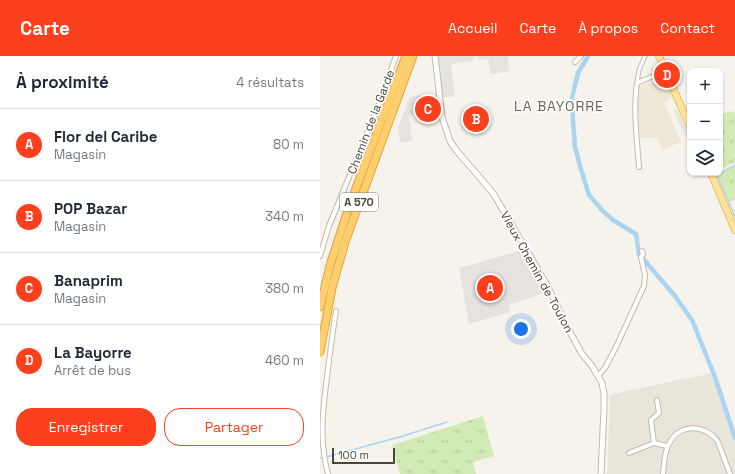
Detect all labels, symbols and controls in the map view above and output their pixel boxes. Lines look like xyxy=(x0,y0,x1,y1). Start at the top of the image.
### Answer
text: Carte xyxy=(20,16,70,41)
text: Accueil xyxy=(448,19,497,37)
text: Carte xyxy=(519,19,556,37)
text: À propos xyxy=(578,19,638,37)
text: Contact xyxy=(660,19,715,37)
pin: D xyxy=(654,60,680,90)
street label: Chemin de la Garde xyxy=(344,67,398,177)
map controls xyxy=(687,68,723,176)
button: + xyxy=(687,68,723,104)
text: À proximité xyxy=(16,71,109,93)
text: 4 résultats xyxy=(236,74,304,91)
pin: C xyxy=(415,94,441,124)
district label: LA BAYORRE xyxy=(514,97,604,115)
pin: B xyxy=(463,104,489,134)
button: − xyxy=(687,104,723,140)
text: Flor del Caribe xyxy=(54,127,157,146)
text: A xyxy=(25,136,33,153)
text: 80 m xyxy=(273,136,304,153)
button: layers xyxy=(687,140,723,176)
text: Magasin xyxy=(54,146,106,163)
road number: A 570 xyxy=(340,193,378,211)
text: POP Bazar xyxy=(54,199,127,218)
text: B xyxy=(25,208,33,225)
text: 340 m xyxy=(265,208,304,225)
street label: Vieux Chemin de Toulon xyxy=(497,208,577,336)
text: Magasin xyxy=(54,218,106,235)
text: Banaprim xyxy=(54,271,123,290)
pin: A xyxy=(477,273,503,303)
text: C xyxy=(25,280,33,297)
text: 380 m xyxy=(265,280,304,297)
text: Magasin xyxy=(54,290,106,307)
your location xyxy=(511,319,531,339)
text: La Bayorre xyxy=(54,343,132,362)
text: D xyxy=(25,352,33,369)
text: 460 m xyxy=(265,352,304,369)
text: Arrêt de bus xyxy=(54,362,131,379)
button: Enregistrer xyxy=(16,408,156,446)
button: Partager xyxy=(164,408,304,446)
scale bar xyxy=(332,446,395,465)
text: 100 m xyxy=(338,448,369,462)

